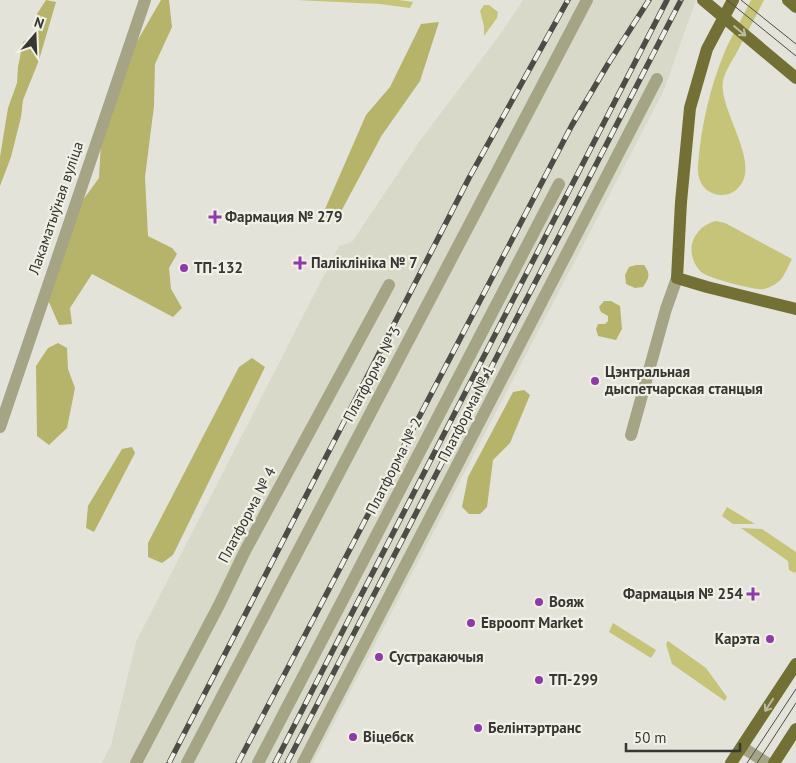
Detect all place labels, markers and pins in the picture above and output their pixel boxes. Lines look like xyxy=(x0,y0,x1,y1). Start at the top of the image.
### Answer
place label: Фармация № 279 xyxy=(225,207,343,226)
marker: Фармация № 279 xyxy=(209,211,221,223)
place label: Паліклініка № 7 xyxy=(311,253,418,272)
marker: Паліклініка № 7 xyxy=(293,256,307,270)
place label: ТП-132 xyxy=(194,258,243,277)
marker: ТП-132 xyxy=(178,262,190,274)
place label: Цэнтральная дыспетчарская станцыя xyxy=(604,362,763,398)
marker: Цэнтральная дыспетчарская станцыя xyxy=(589,375,601,387)
place label: Фармацыя № 254 xyxy=(623,584,743,603)
marker: Фармацыя № 254 xyxy=(747,588,759,600)
place label: Вояж xyxy=(549,592,584,611)
marker: Вояж xyxy=(533,596,545,608)
place label: Евроопт Market xyxy=(481,613,584,632)
marker: Евроопт Market xyxy=(465,617,477,629)
place label: Карэта xyxy=(715,629,760,648)
marker: Карэта xyxy=(764,633,776,645)
place label: Сустракаючыя xyxy=(389,647,484,666)
marker: Сустракаючыя xyxy=(373,651,385,663)
place label: ТП-299 xyxy=(549,670,598,689)
marker: ТП-299 xyxy=(533,674,545,686)
place label: Белінтэртранс xyxy=(488,718,582,737)
marker: Белінтэртранс xyxy=(472,722,484,734)
place label: Віцебск xyxy=(363,727,414,746)
marker: Віцебск xyxy=(347,731,359,743)

